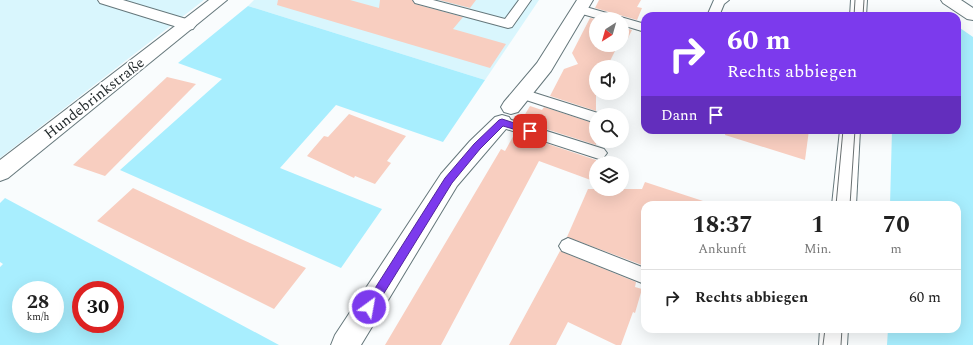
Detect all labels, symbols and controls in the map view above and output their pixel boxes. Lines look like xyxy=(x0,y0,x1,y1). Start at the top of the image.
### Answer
north arrow xyxy=(589,12,629,52)
map controls xyxy=(589,12,629,196)
text: 60 m xyxy=(727,19,791,62)
icon: right xyxy=(661,28,713,80)
street label: Hundebrinkstraße xyxy=(39,52,150,145)
text: Rechts abbiegen xyxy=(727,58,857,85)
button: sound xyxy=(589,60,629,100)
text: Dann xyxy=(661,104,697,127)
icon: arrive xyxy=(705,104,727,126)
button: search xyxy=(589,108,629,148)
pin xyxy=(513,114,547,148)
icon: arrive xyxy=(519,120,541,142)
button: layers xyxy=(589,156,629,196)
text: 18:37 xyxy=(692,207,753,243)
text: 1 xyxy=(811,207,824,243)
text: 70 xyxy=(883,207,910,243)
text: Ankunft xyxy=(698,239,747,259)
text: Min. xyxy=(804,239,831,259)
text: m xyxy=(891,239,902,259)
speed limit sign: 30 xyxy=(72,281,124,333)
position arrow xyxy=(348,286,390,328)
text: Rechts abbiegen xyxy=(695,286,808,309)
text: 60 m xyxy=(909,286,941,309)
text: 28 xyxy=(27,287,49,317)
icon: right xyxy=(661,287,683,309)
text: km/h xyxy=(27,309,49,325)

